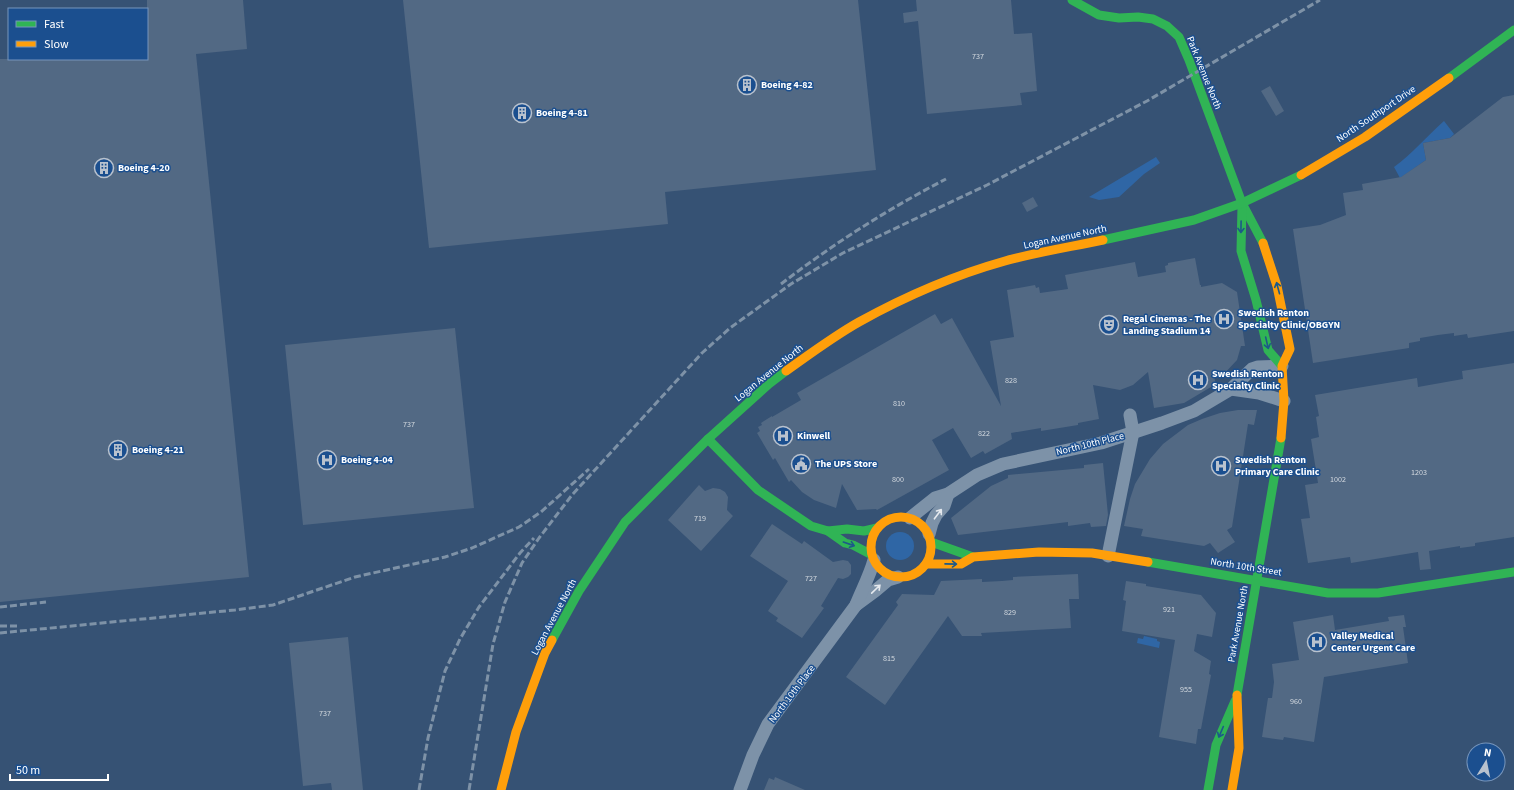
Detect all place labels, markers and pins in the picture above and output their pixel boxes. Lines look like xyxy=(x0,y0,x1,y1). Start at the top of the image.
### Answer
building icon: Boeing 4-82 xyxy=(736,74,758,96)
place label: Boeing 4-82 xyxy=(761,78,813,92)
building icon: Boeing 4-81 xyxy=(511,102,533,124)
place label: Boeing 4-81 xyxy=(536,106,588,120)
building icon: Boeing 4-20 xyxy=(93,157,115,179)
place label: Boeing 4-20 xyxy=(118,161,170,175)
place label: Swedish Renton Specialty Clinic/OBGYN xyxy=(1238,306,1340,332)
hospital icon: Swedish Renton Specialty Clinic/OBGYN xyxy=(1213,308,1235,330)
place label: Regal Cinemas - The Landing Stadium 14 xyxy=(1123,312,1211,338)
theatre icon: Regal Cinemas - The Landing Stadium 14 xyxy=(1098,314,1120,336)
place label: Swedish Renton Specialty Clinic xyxy=(1212,367,1283,393)
hospital icon: Swedish Renton Specialty Clinic xyxy=(1187,369,1209,391)
hospital icon: Kinwell xyxy=(772,425,794,447)
place label: Kinwell xyxy=(797,429,830,443)
building icon: Boeing 4-21 xyxy=(107,439,129,461)
place label: Boeing 4-21 xyxy=(132,443,184,457)
hospital icon: Boeing 4-04 xyxy=(316,449,338,471)
place label: Boeing 4-04 xyxy=(341,453,393,467)
public building icon: The UPS Store xyxy=(790,453,812,475)
place label: Swedish Renton Primary Care Clinic xyxy=(1235,453,1320,479)
hospital icon: Swedish Renton Primary Care Clinic xyxy=(1210,455,1232,477)
place label: The UPS Store xyxy=(815,457,877,471)
place label: Valley Medical Center Urgent Care xyxy=(1330,629,1415,655)
hospital icon: Valley Medical Center Urgent Care xyxy=(1306,631,1328,653)

